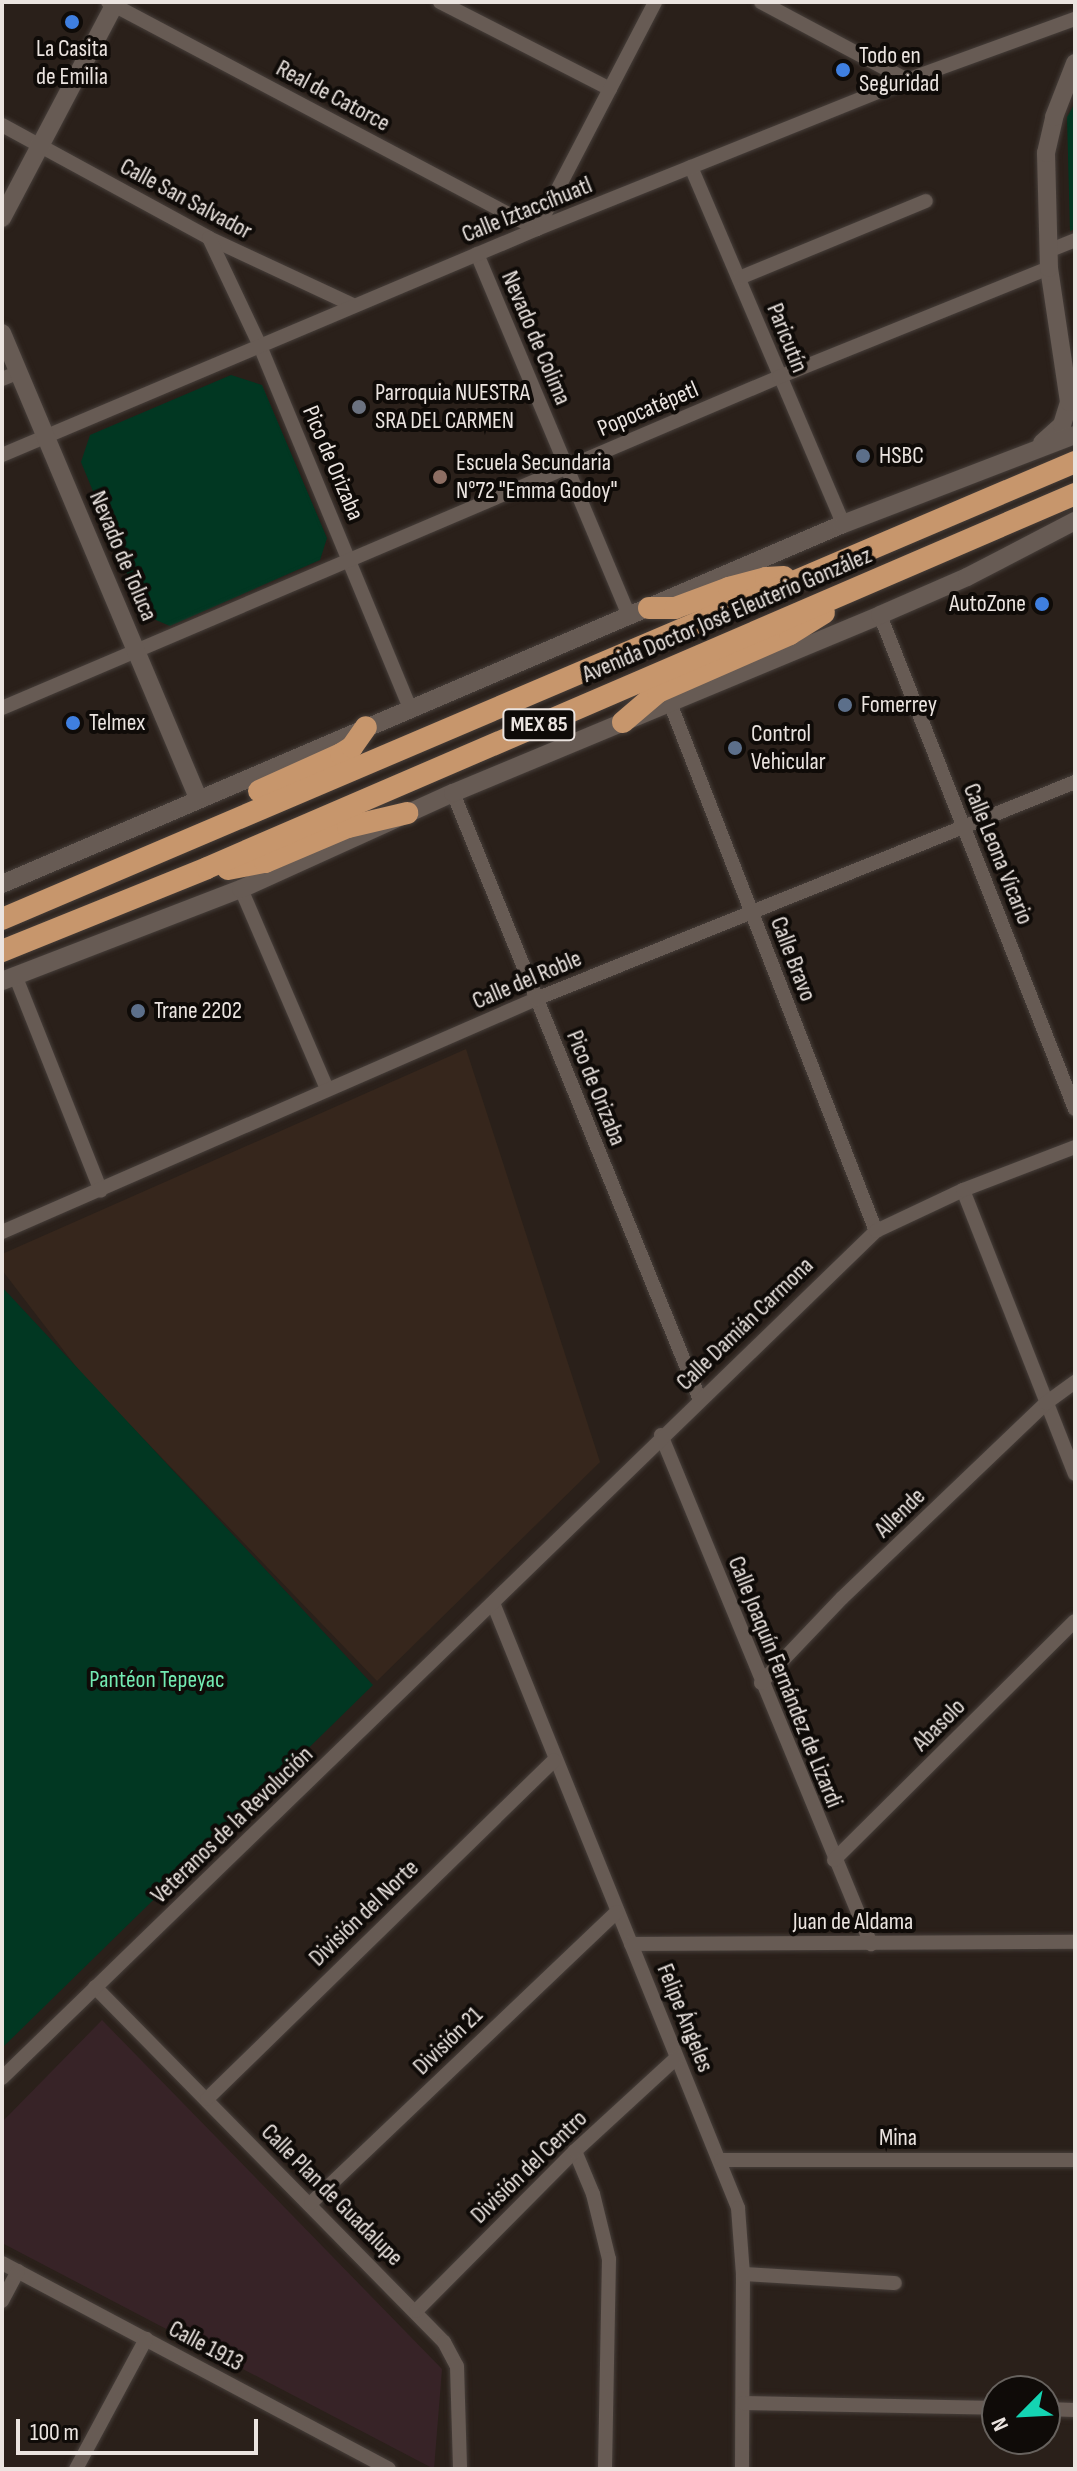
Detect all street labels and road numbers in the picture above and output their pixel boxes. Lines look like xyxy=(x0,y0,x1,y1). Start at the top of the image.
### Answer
street label: Real de Catorce xyxy=(271,54,395,138)
street label: Calle San Salvador xyxy=(115,152,257,246)
street label: Calle Iztaccíhuatl xyxy=(458,171,596,249)
street label: Nevado de Colima xyxy=(495,267,577,409)
street label: Paricutín xyxy=(760,299,814,377)
street label: Popocatépetl xyxy=(593,375,703,443)
street label: Pico de Orizaba xyxy=(296,401,370,525)
street label: Nevado de Toluca xyxy=(83,487,163,625)
street label: Avenida Doctor José Eleuterio González xyxy=(578,541,876,689)
road number: MEX 85 xyxy=(501,707,577,743)
street label: Calle Leona Vicario xyxy=(957,779,1039,929)
street label: Calle Bravo xyxy=(764,913,822,1005)
street label: Calle del Roble xyxy=(468,944,586,1016)
street label: Pico de Orizaba xyxy=(560,1026,632,1150)
street label: Calle Damián Carmona xyxy=(671,1251,819,1397)
street label: Allende xyxy=(869,1482,931,1544)
street label: Calle Joaquín Fernández de Lizardi xyxy=(721,1552,849,1812)
street label: Abasolo xyxy=(907,1693,971,1757)
street label: Veteranos de la Revolución xyxy=(145,1740,319,1910)
street label: División del Norte xyxy=(303,1854,425,1972)
street label: Juan de Aldama xyxy=(793,1908,913,1936)
street label: Felipe Ángeles xyxy=(650,1960,720,2076)
street label: División 21 xyxy=(407,2001,489,2081)
street label: División del Centro xyxy=(465,2104,593,2230)
street label: Calle Plan de Guadalupe xyxy=(255,2118,409,2272)
street label: Mina xyxy=(879,2124,917,2152)
street label: Calle 1913 xyxy=(164,2314,248,2378)

